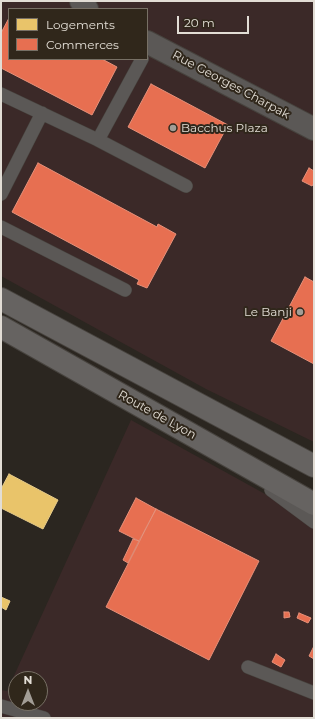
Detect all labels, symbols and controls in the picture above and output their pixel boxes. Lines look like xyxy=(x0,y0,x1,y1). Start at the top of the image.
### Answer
legend xyxy=(8,8,148,60)
scale bar xyxy=(179,8,251,34)
text: 20 m xyxy=(184,15,215,30)
text: Logements xyxy=(46,17,115,32)
text: Commerces xyxy=(46,37,119,52)
street label: Rue Georges Charpak xyxy=(170,48,292,122)
place label: Bacchus Plaza xyxy=(181,121,268,135)
marker: Bacchus Plaza xyxy=(168,123,178,133)
place label: Le Banji xyxy=(244,305,292,319)
marker: Le Banji xyxy=(295,307,305,317)
street label: Route de Lyon xyxy=(116,388,198,442)
north arrow xyxy=(8,671,48,711)
text: N xyxy=(24,673,32,687)

